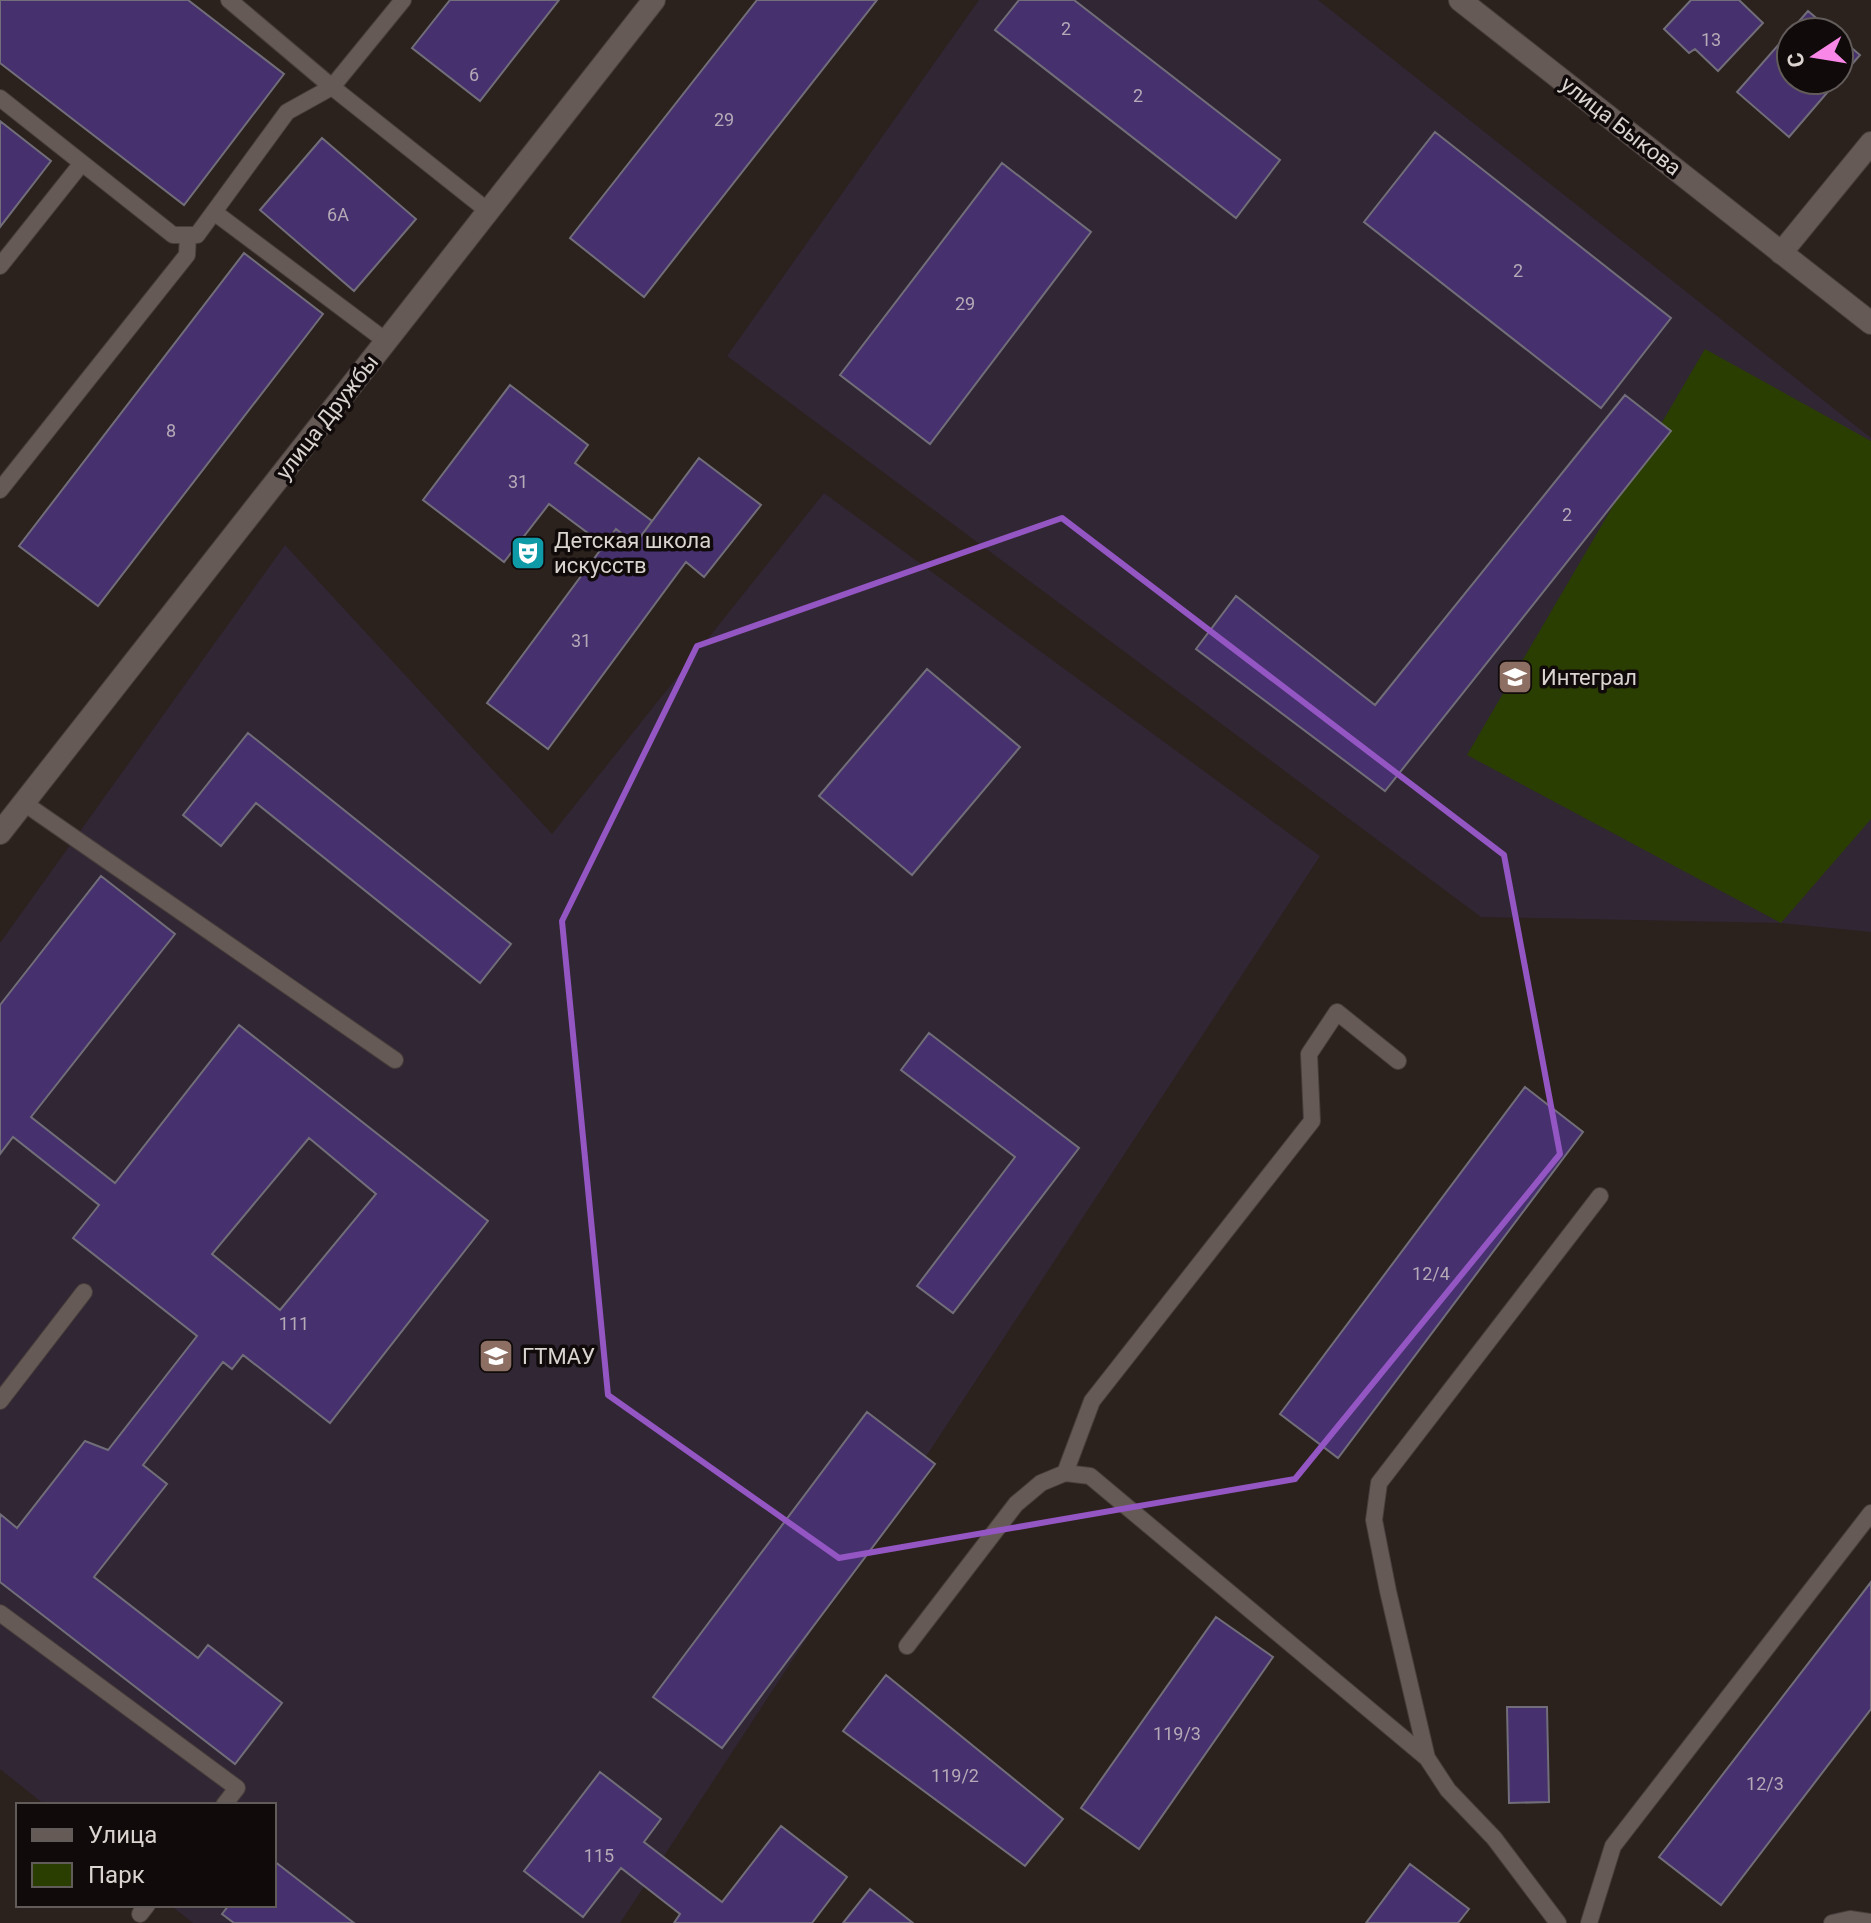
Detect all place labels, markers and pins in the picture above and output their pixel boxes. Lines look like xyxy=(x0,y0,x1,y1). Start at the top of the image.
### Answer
place label: Детская школа искусств xyxy=(554,528,711,578)
theatre icon: Детская школа искусств xyxy=(509,534,547,572)
school or university icon: Интеграл xyxy=(1496,658,1534,696)
place label: Интеграл xyxy=(1541,665,1637,690)
school or university icon: ГТМАУ xyxy=(477,1337,515,1375)
place label: ГТМАУ xyxy=(522,1344,595,1369)

